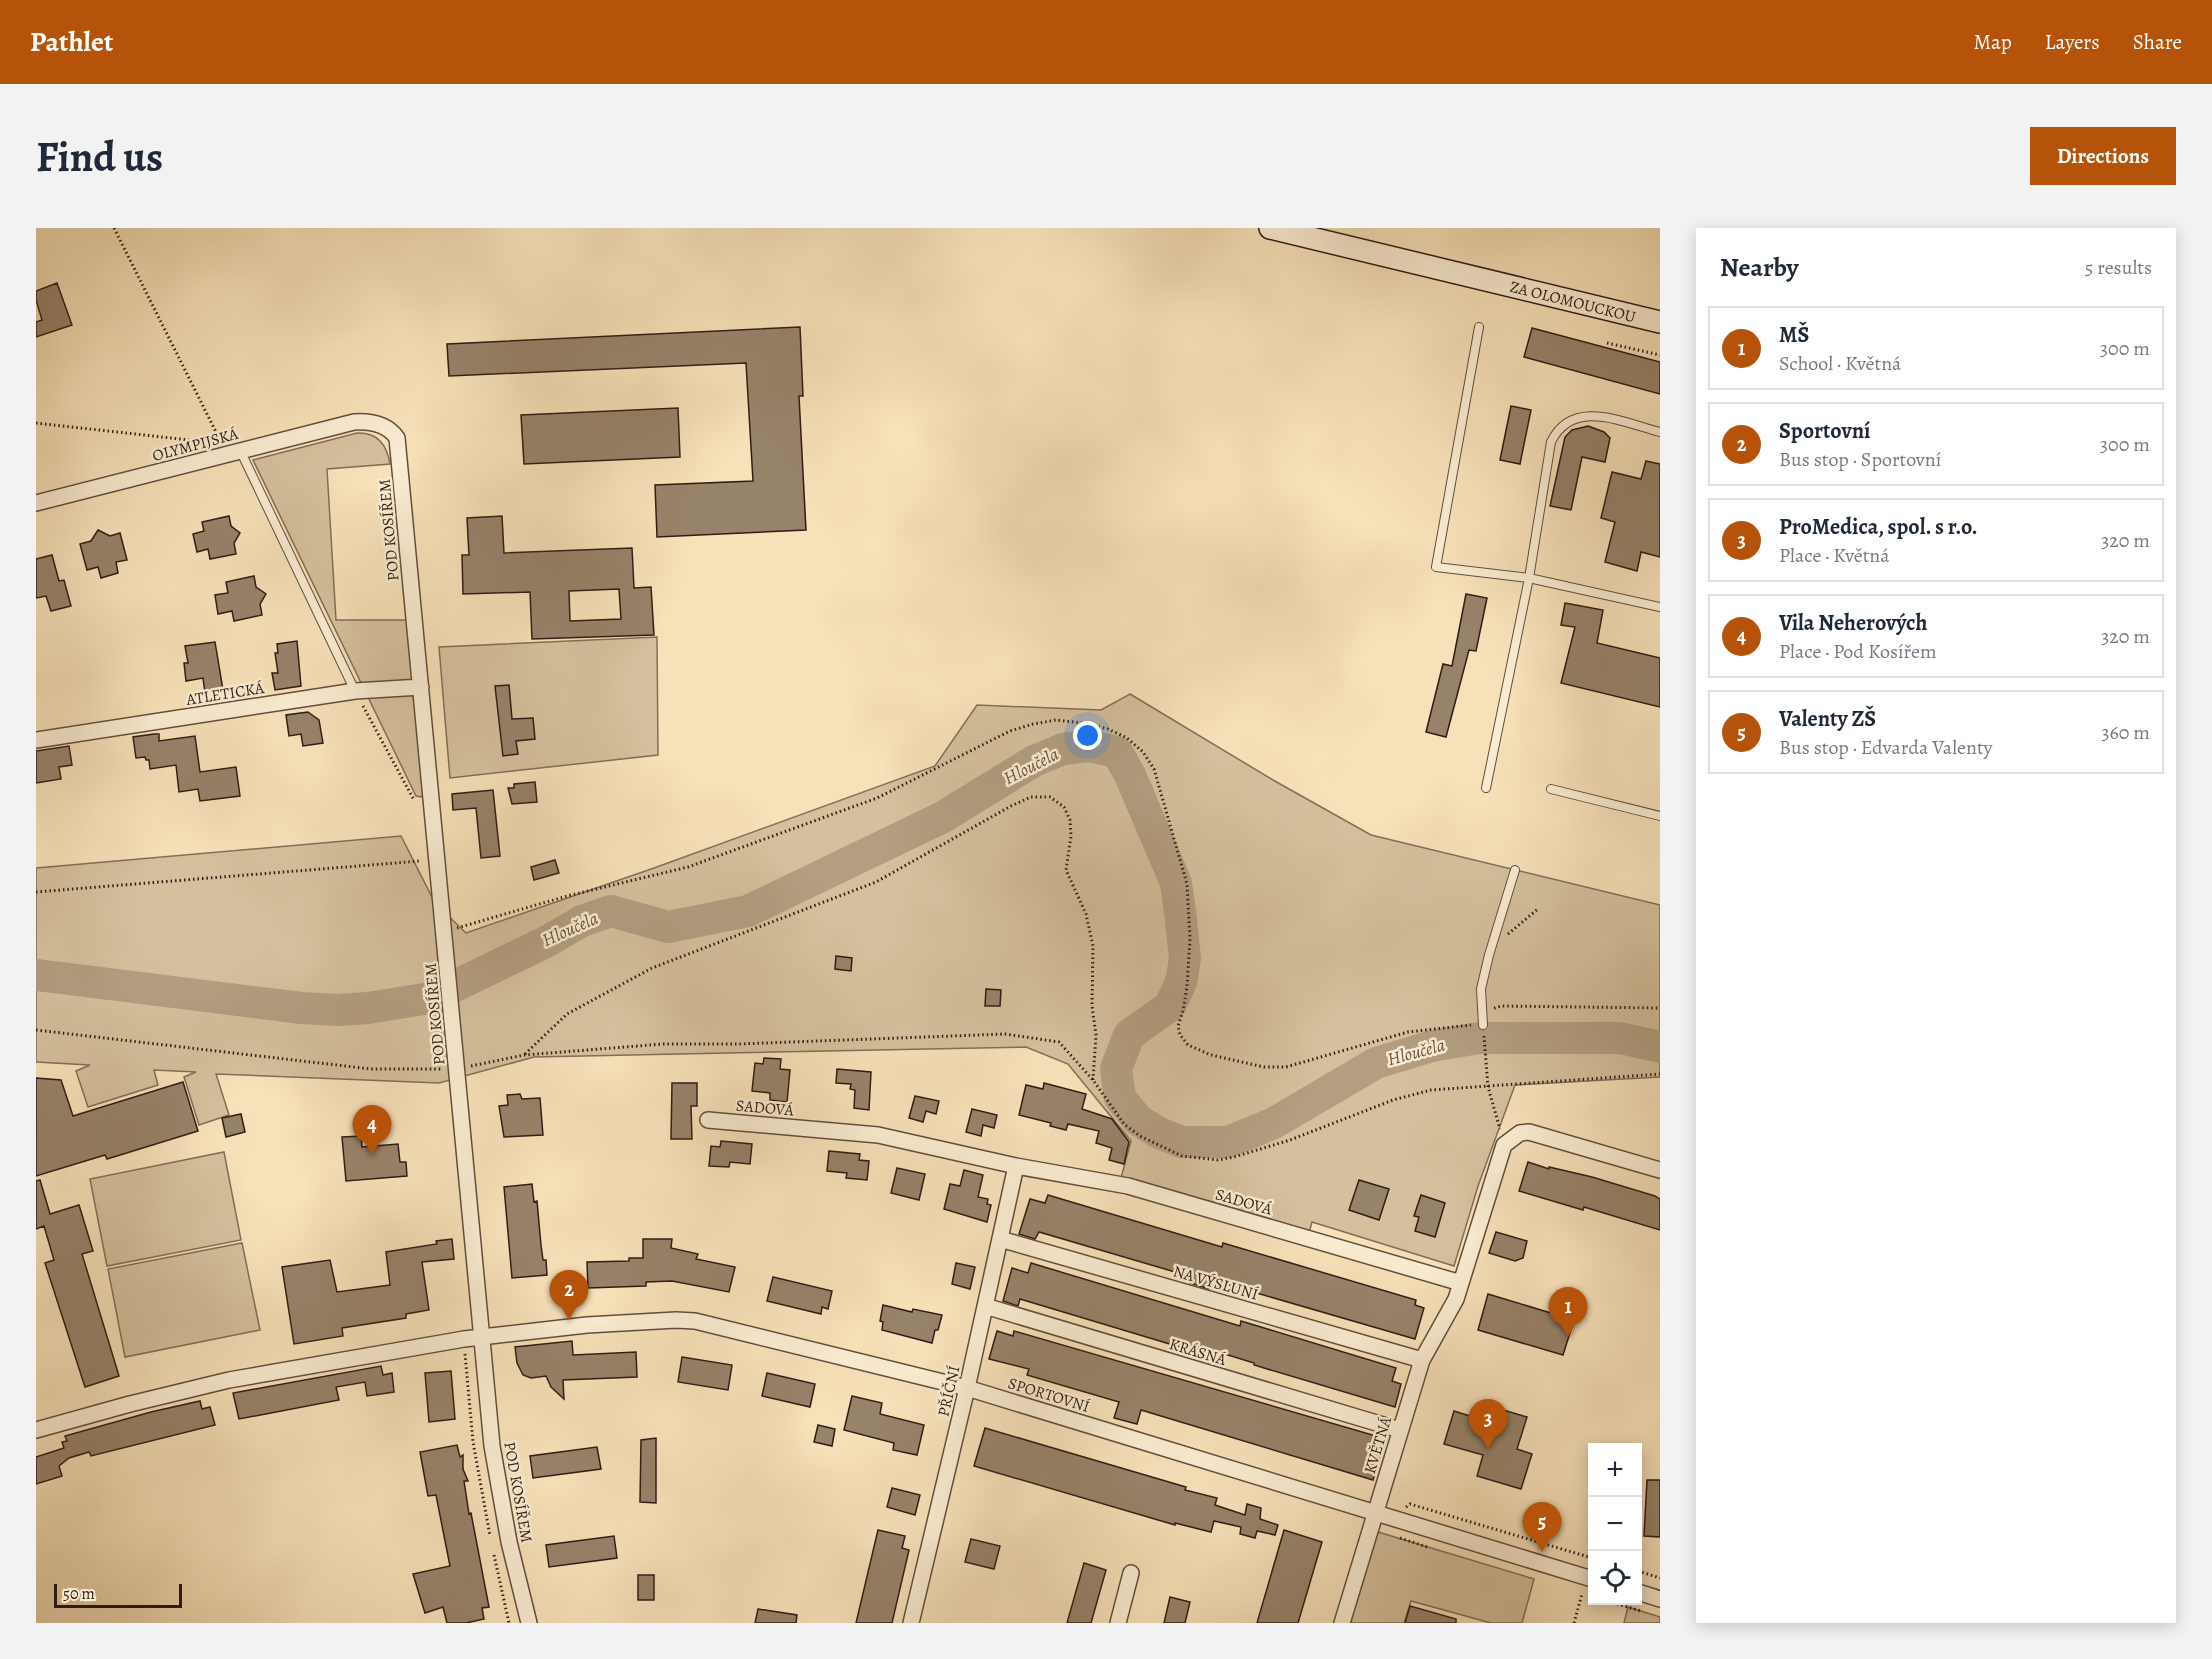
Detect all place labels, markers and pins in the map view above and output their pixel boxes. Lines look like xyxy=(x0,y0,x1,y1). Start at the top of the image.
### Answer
pin: 4 xyxy=(352,1106,392,1155)
pin: 2 xyxy=(550,1270,588,1320)
pin: 1 xyxy=(1548,1288,1588,1337)
pin: 3 xyxy=(1468,1400,1508,1449)
pin: 5 xyxy=(1522,1502,1562,1552)

